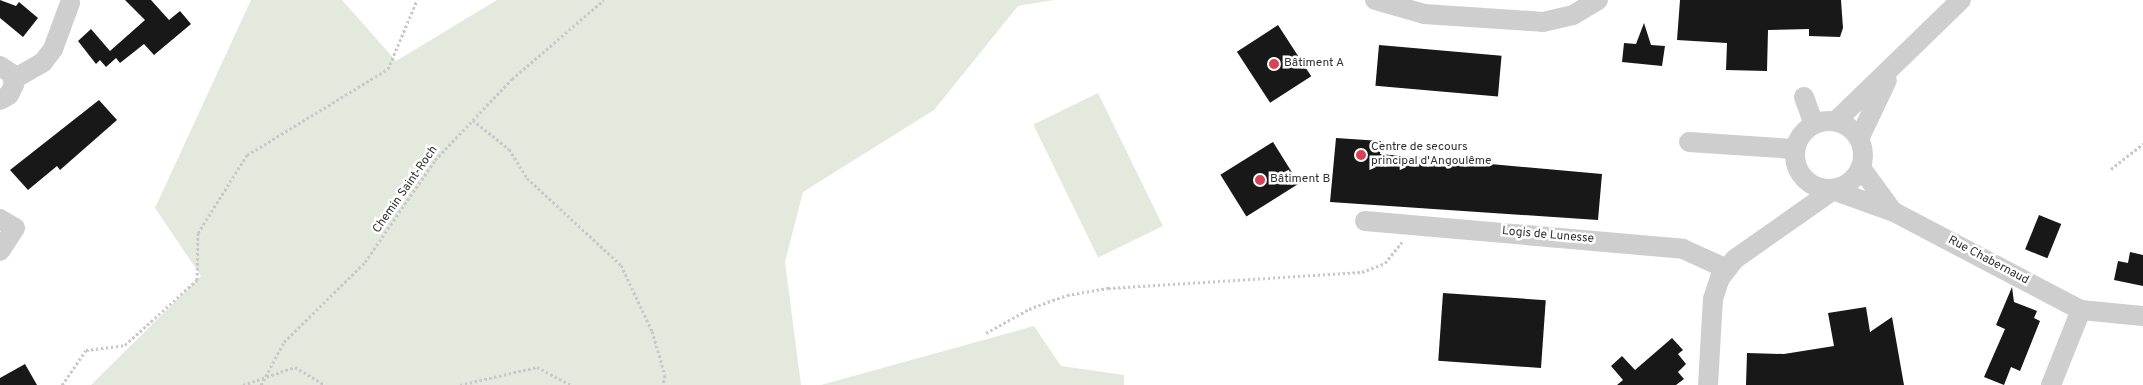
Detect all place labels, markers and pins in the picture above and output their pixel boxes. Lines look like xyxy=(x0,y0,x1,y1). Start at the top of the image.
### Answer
place label: Bâtiment A xyxy=(1284,57,1345,71)
marker: Bâtiment A xyxy=(1268,58,1280,70)
place label: Centre de secours principal d'Angoulême xyxy=(1371,141,1492,169)
marker: Centre de secours principal d'Angoulême xyxy=(1355,149,1367,161)
place label: Bâtiment B xyxy=(1270,173,1330,187)
marker: Bâtiment B xyxy=(1254,174,1266,186)

